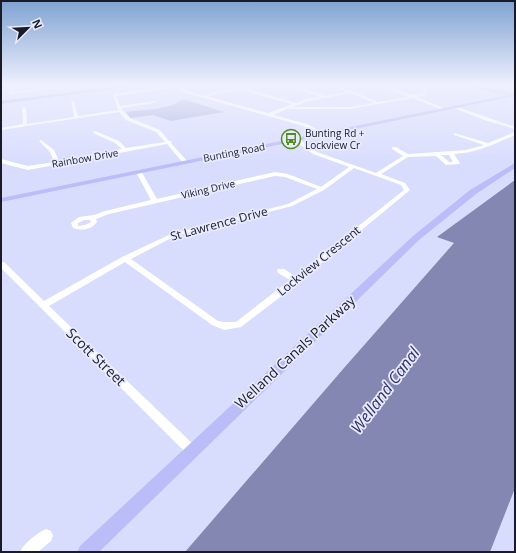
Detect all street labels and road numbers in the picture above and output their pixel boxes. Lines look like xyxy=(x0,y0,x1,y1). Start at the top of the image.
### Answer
street label: Bunting Road xyxy=(202,139,266,165)
street label: Rainbow Drive xyxy=(51,145,120,171)
street label: Viking Drive xyxy=(180,176,237,202)
street label: St Lawrence Drive xyxy=(168,202,270,245)
street label: Lockview Crescent xyxy=(273,222,364,300)
street label: Welland Canals Parkway xyxy=(230,290,360,413)
street label: Scott Street xyxy=(63,324,130,390)

